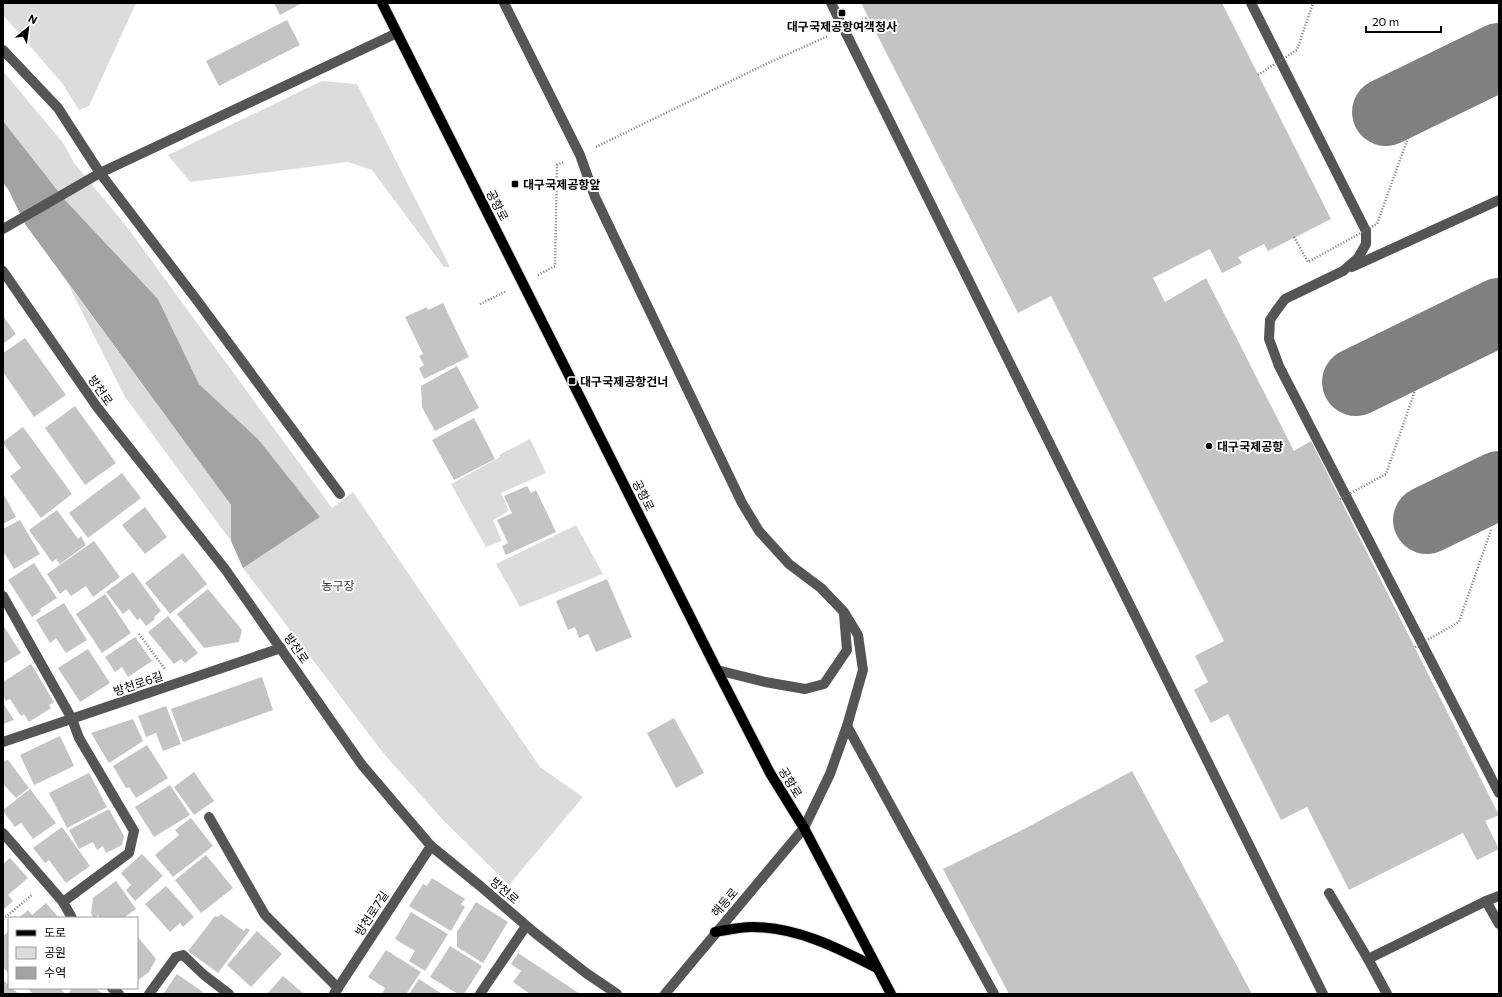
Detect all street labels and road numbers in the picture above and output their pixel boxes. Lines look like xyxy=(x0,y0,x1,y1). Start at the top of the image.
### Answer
street label: 공항로 xyxy=(484,187,512,223)
street label: 방천로 xyxy=(86,372,116,408)
street label: 공항로 xyxy=(630,477,658,513)
street label: 방천로 xyxy=(282,630,312,666)
street label: 방천로6길 xyxy=(111,668,165,698)
street label: 공항로 xyxy=(776,764,806,800)
street label: 방천로 xyxy=(488,874,522,906)
street label: 해동로 xyxy=(708,885,740,919)
street label: 방천로7길 xyxy=(351,888,391,938)

